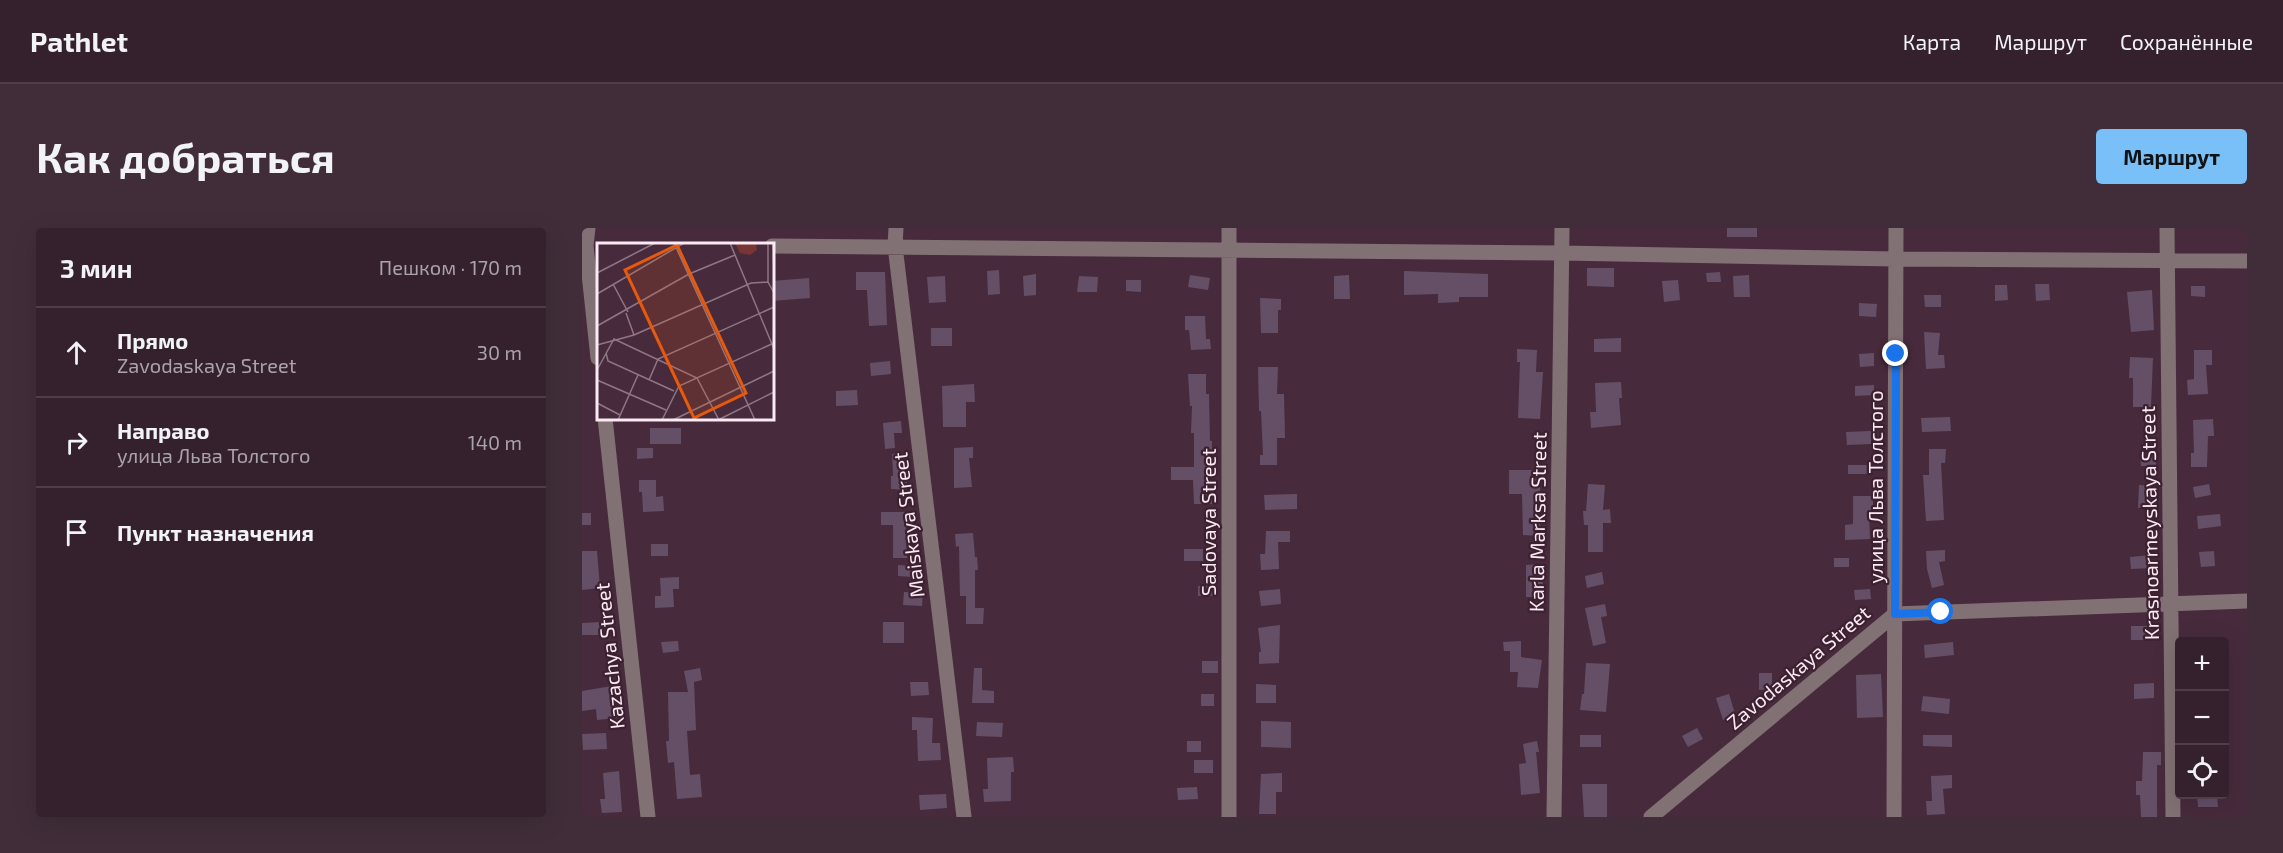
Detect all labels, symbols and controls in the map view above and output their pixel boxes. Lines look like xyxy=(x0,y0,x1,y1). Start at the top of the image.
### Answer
text: Pathlet xyxy=(30,24,128,58)
text: Карта xyxy=(1903,29,1961,54)
text: Маршрут xyxy=(1994,29,2087,54)
text: Сохранённые xyxy=(2120,29,2253,54)
button: Маршрут xyxy=(2096,129,2247,184)
text: Как добраться xyxy=(36,131,335,181)
inset map xyxy=(597,243,774,420)
text: 3 мин xyxy=(60,252,132,283)
text: Пешком · 170 m xyxy=(379,255,522,279)
text: Прямо xyxy=(117,327,188,353)
icon: ahead xyxy=(60,336,93,369)
text: 30 m xyxy=(477,340,522,364)
route end xyxy=(1882,340,1908,366)
text: Zavodaskaya Street xyxy=(117,353,296,377)
street label: улица Льва Толстого xyxy=(1863,390,1888,584)
street label: Krasnoarmeyskaya Street xyxy=(2135,405,2163,640)
text: Направо xyxy=(117,417,210,443)
icon: right xyxy=(60,426,93,459)
text: 140 m xyxy=(468,430,522,454)
street label: Karla Marksa Street xyxy=(1523,431,1551,612)
text: улица Льва Толстого xyxy=(117,443,311,467)
street label: Sadovaya Street xyxy=(1196,448,1220,596)
street label: Maiskaya Street xyxy=(887,451,929,599)
icon: arrive xyxy=(60,516,93,549)
text: Пункт назначения xyxy=(117,519,314,545)
street label: Kazachya Street xyxy=(589,581,629,730)
route start xyxy=(1927,598,1953,624)
street label: Zavodaskaya Street xyxy=(1722,600,1875,734)
map controls xyxy=(2175,637,2229,799)
button: + xyxy=(2175,637,2229,691)
button: − xyxy=(2175,691,2229,745)
button: locate xyxy=(2175,745,2229,799)

